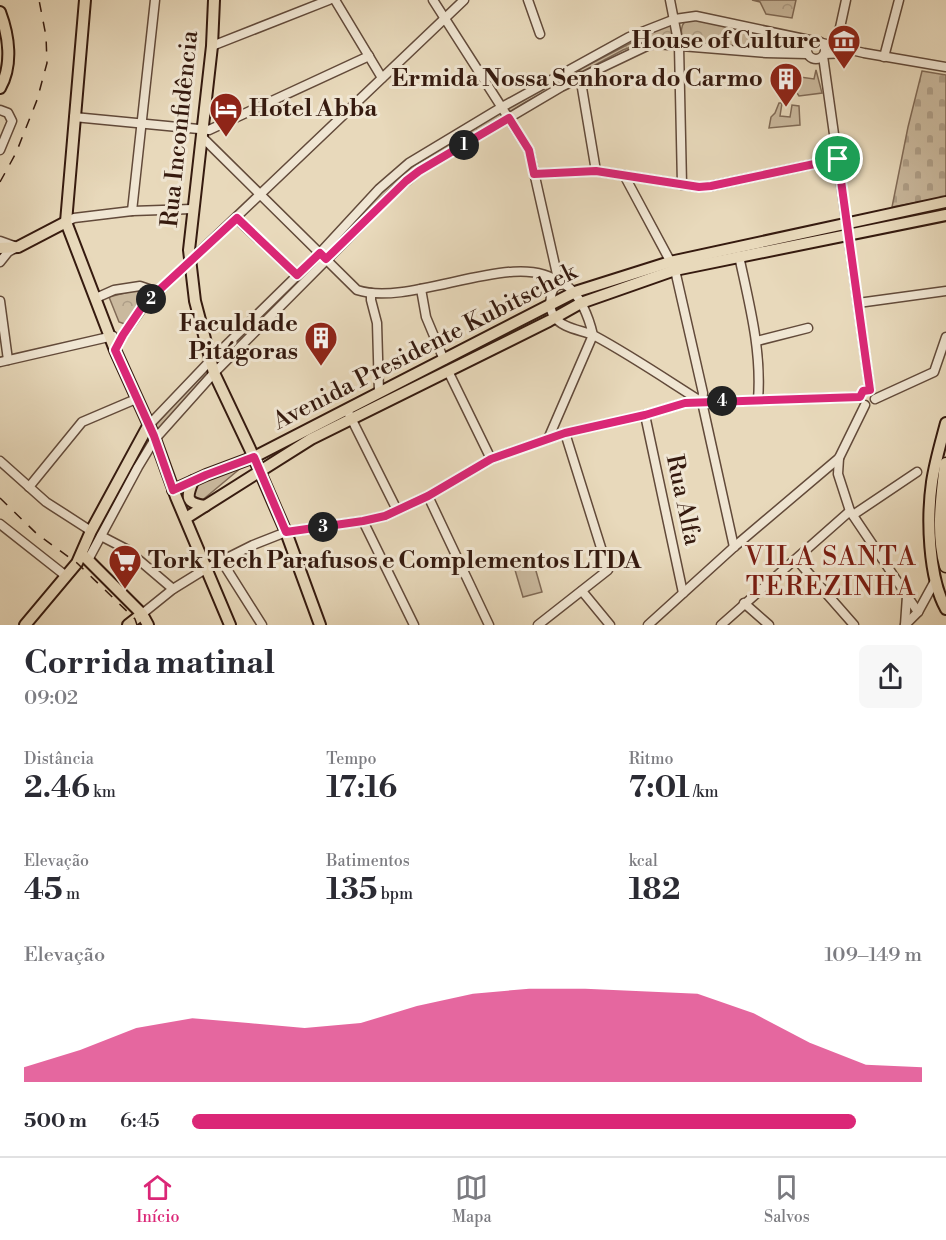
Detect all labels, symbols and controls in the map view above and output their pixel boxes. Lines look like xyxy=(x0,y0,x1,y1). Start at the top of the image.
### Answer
museum icon: House of Culture xyxy=(826,23,862,70)
place label: House of Culture xyxy=(632,26,821,56)
street label: Rua Inconfidência xyxy=(155,28,205,229)
building icon: Ermida Nossa Senhora do Carmo xyxy=(768,61,804,108)
place label: Ermida Nossa Senhora do Carmo xyxy=(392,64,763,94)
hotel icon: Hotel Abba xyxy=(208,91,244,138)
place label: Hotel Abba xyxy=(249,94,378,124)
pin: 1 xyxy=(449,130,479,160)
pin xyxy=(812,133,863,184)
text: 1 xyxy=(460,135,468,155)
icon: arrive xyxy=(821,142,854,175)
street label: Avenida Presidente Kubitschek xyxy=(267,256,583,437)
pin: 2 xyxy=(136,284,166,314)
text: 2 xyxy=(146,289,156,309)
place label: Faculdade Pitágoras xyxy=(179,309,298,367)
building icon: Faculdade Pitágoras xyxy=(303,320,339,367)
pin: 4 xyxy=(707,386,737,416)
text: 4 xyxy=(717,391,727,411)
street label: Rua Alfa xyxy=(659,452,707,549)
pin: 3 xyxy=(308,512,338,542)
text: 3 xyxy=(318,517,328,537)
district label: VILA SANTA TEREZINHA xyxy=(744,541,917,603)
supermarket icon: Tork Tech Parafusos e Complementos LTDA xyxy=(107,543,143,590)
place label: Tork Tech Parafusos e Complementos LTDA xyxy=(148,546,642,576)
text: Corrida matinal xyxy=(24,643,275,684)
button: share xyxy=(859,645,922,708)
text: 09:02 xyxy=(24,686,78,711)
text: Distância xyxy=(24,749,94,769)
text: Tempo xyxy=(326,749,376,769)
text: Ritmo xyxy=(629,749,673,769)
text: 2.46 xyxy=(24,769,90,807)
text: 17:16 xyxy=(326,769,397,807)
text: 7:01 xyxy=(629,769,690,807)
text: km xyxy=(90,782,116,802)
text: /km xyxy=(690,782,718,802)
text: Elevação xyxy=(24,851,89,871)
text: Batimentos xyxy=(326,851,410,871)
text: kcal xyxy=(629,851,658,871)
text: 45 xyxy=(24,871,63,909)
text: 135 xyxy=(326,871,377,909)
text: 182 xyxy=(629,871,680,909)
text: m xyxy=(63,884,80,904)
text: bpm xyxy=(377,884,413,904)
text: Elevação xyxy=(24,943,105,968)
text: 109–149 m xyxy=(824,943,922,968)
text: 500 m xyxy=(24,1109,87,1134)
text: 6:45 xyxy=(120,1109,160,1134)
tab: Início xyxy=(136,1171,179,1227)
tab: Mapa xyxy=(452,1171,492,1227)
tab: Salvos xyxy=(764,1171,810,1227)

